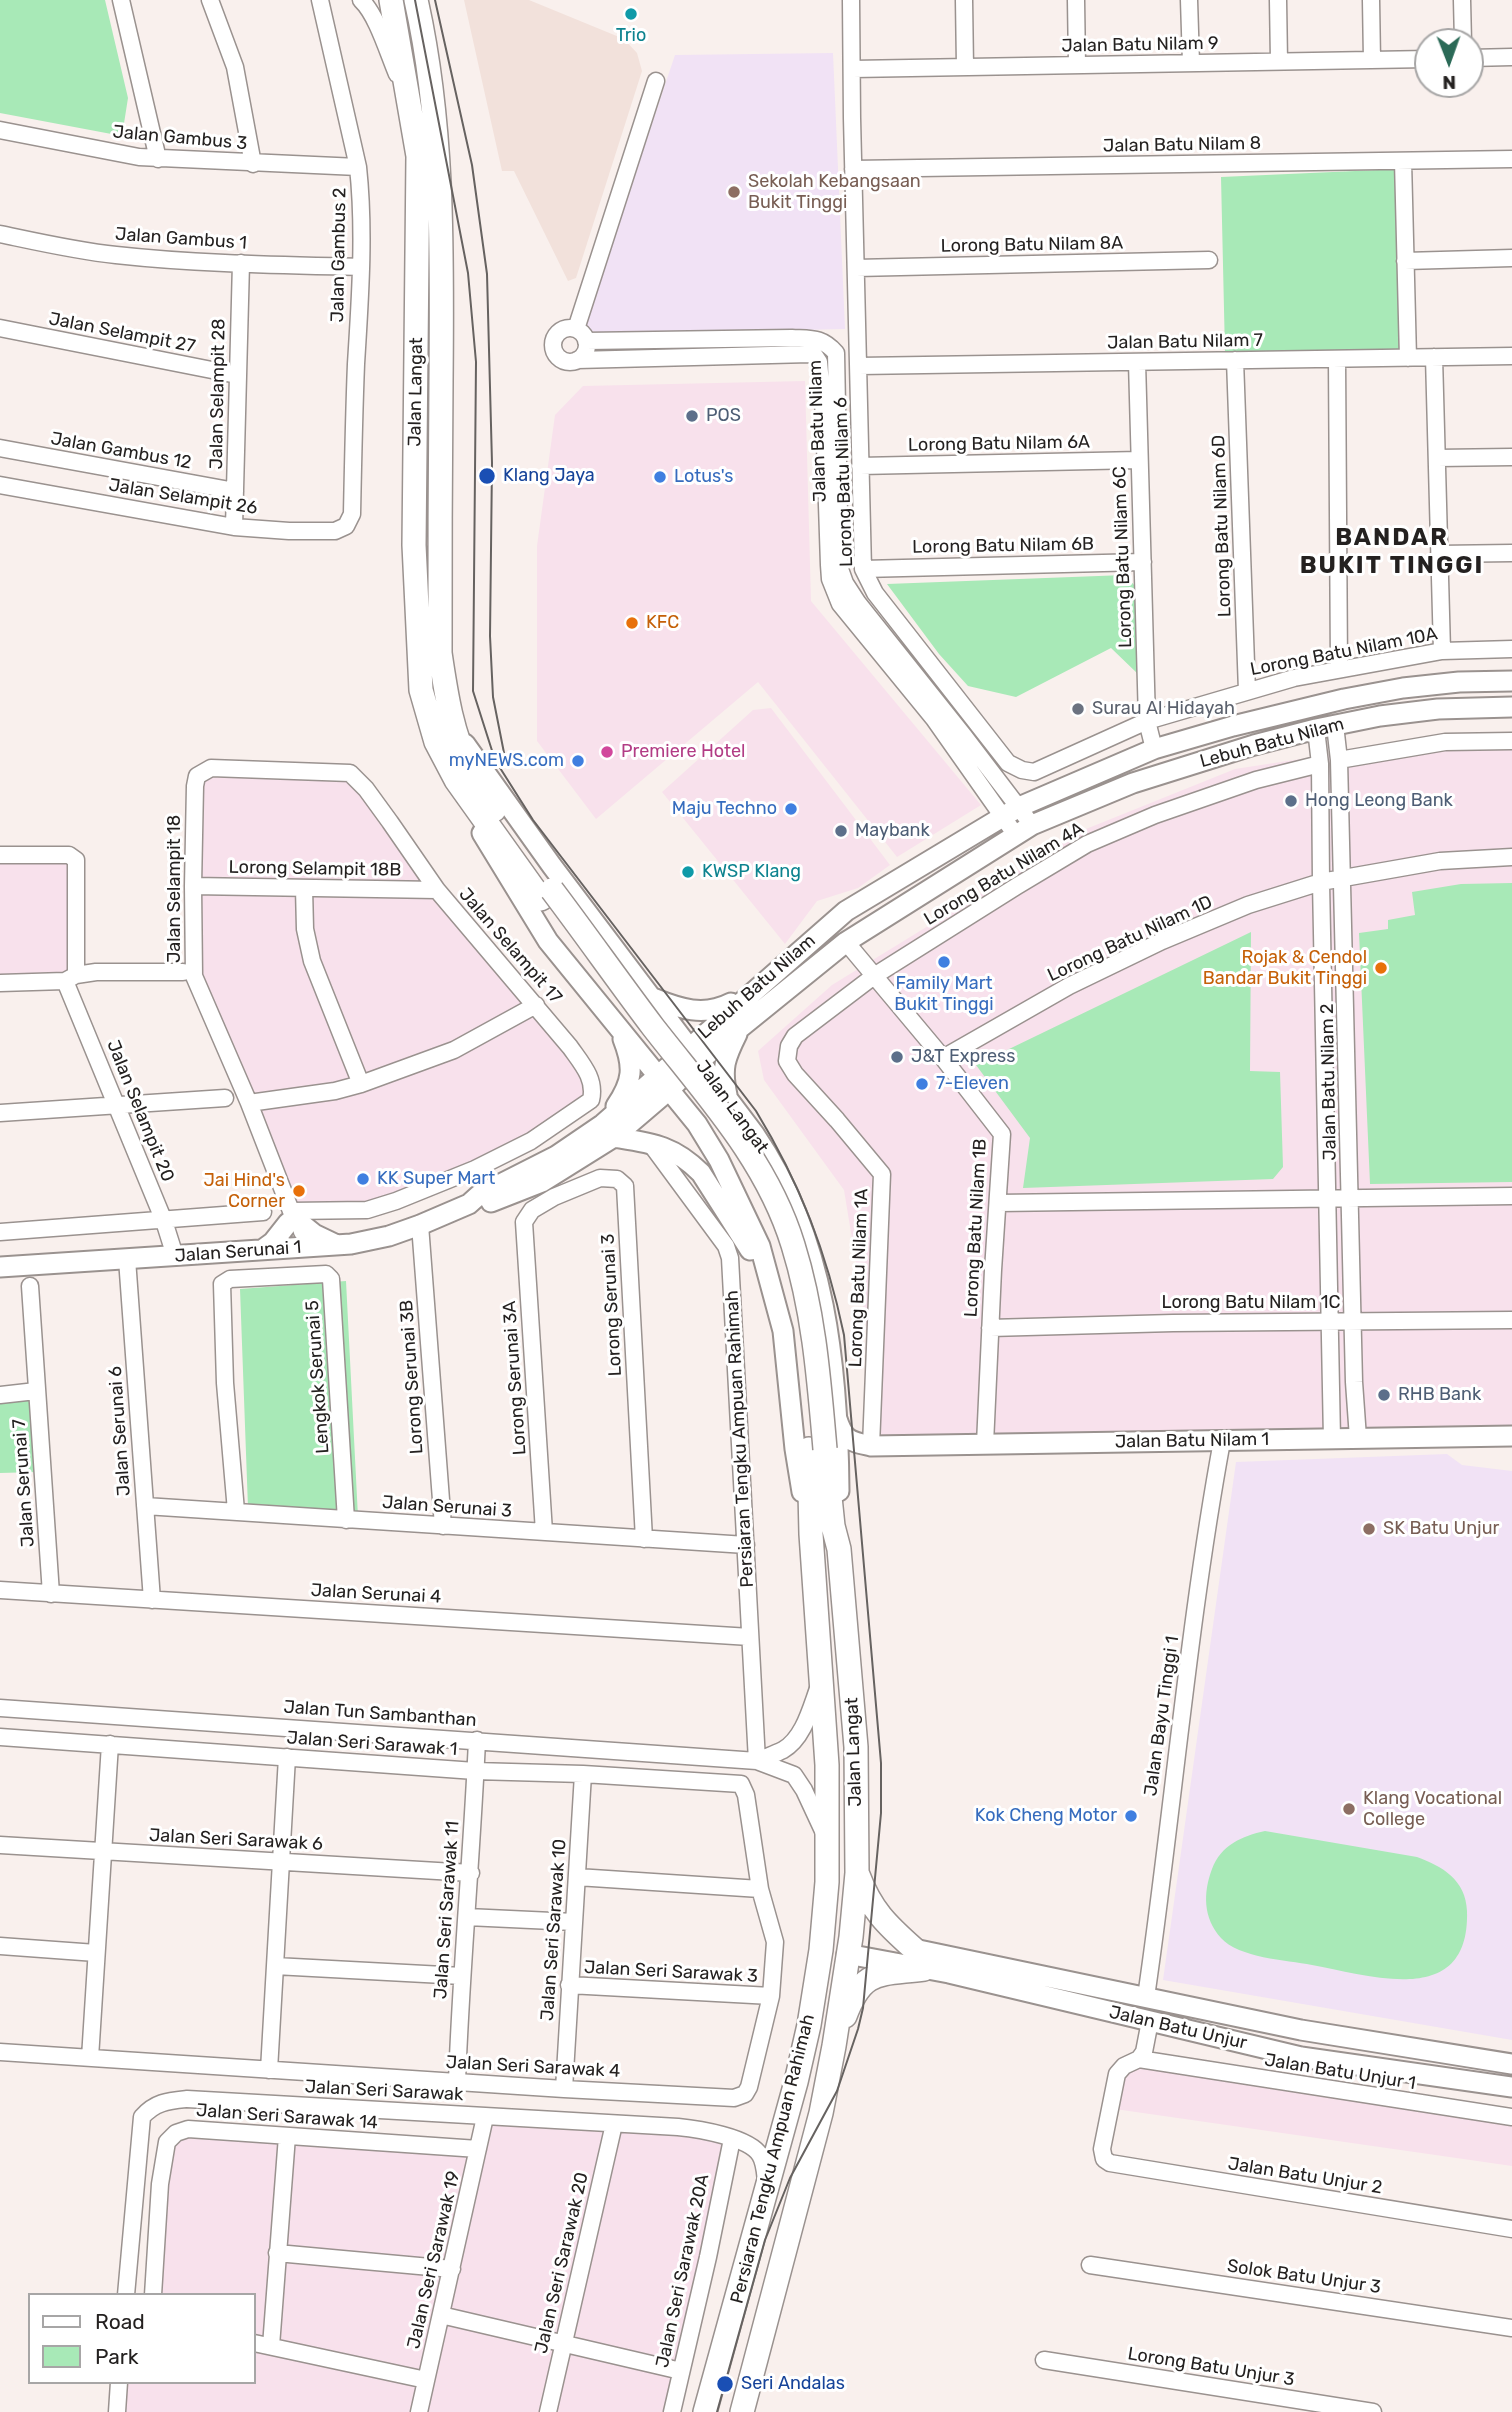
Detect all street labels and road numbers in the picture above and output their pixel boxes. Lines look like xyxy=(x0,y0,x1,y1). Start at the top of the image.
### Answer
street label: Jalan Batu Nilam 9 xyxy=(1061,33,1219,57)
street label: Jalan Gambus 3 xyxy=(112,121,248,155)
street label: Jalan Batu Nilam 8 xyxy=(1103,133,1261,157)
street label: Jalan Gambus 2 xyxy=(327,187,351,323)
street label: Jalan Gambus 1 xyxy=(114,224,248,254)
street label: Lorong Batu Nilam 8A xyxy=(941,233,1123,257)
street label: Jalan Selampit 27 xyxy=(47,308,197,358)
street label: Jalan Selampit 28 xyxy=(206,318,230,470)
street label: Jalan Batu Nilam 7 xyxy=(1107,330,1263,354)
street label: Jalan Langat xyxy=(404,337,428,447)
street label: Jalan Batu Nilam xyxy=(805,360,831,502)
street label: Lorong Batu Nilam 6 xyxy=(830,397,858,567)
street label: Jalan Gambus 12 xyxy=(49,428,193,474)
street label: Lorong Batu Nilam 6A xyxy=(908,432,1090,456)
street label: Lorong Batu Nilam 6D xyxy=(1208,435,1236,617)
street label: Lorong Batu Nilam 6C xyxy=(1109,466,1137,648)
street label: Jalan Selampit 26 xyxy=(107,475,259,519)
street label: Lorong Batu Nilam 6B xyxy=(912,534,1094,558)
street label: Lorong Batu Nilam 10A xyxy=(1249,623,1439,681)
street label: Lebuh Batu Nilam xyxy=(1198,713,1346,773)
street label: Jalan Selampit 18 xyxy=(164,815,186,963)
street label: Lorong Batu Nilam 4A xyxy=(920,818,1088,930)
street label: Lorong Selampit 18B xyxy=(229,857,401,881)
street label: Jalan Selampit 17 xyxy=(454,884,566,1008)
street label: Lorong Batu Nilam 1D xyxy=(1044,891,1216,987)
street label: Lebuh Batu Nilam xyxy=(694,930,820,1044)
street label: Jalan Batu Nilam 2 xyxy=(1317,1003,1341,1161)
street label: Jalan Selampit 20 xyxy=(102,1037,178,1185)
street label: Jalan Langat xyxy=(691,1056,773,1158)
street label: Lorong Batu Nilam 1B xyxy=(961,1138,991,1318)
street label: Lorong Batu Nilam 1A xyxy=(845,1188,873,1368)
street label: Lorong Serunai 3 xyxy=(597,1233,627,1377)
street label: Jalan Serunai 1 xyxy=(174,1237,302,1267)
street label: Persiaran Tengku Ampuan Rahimah xyxy=(721,1290,759,1588)
street label: Lorong Batu Nilam 1C xyxy=(1162,1292,1340,1314)
street label: Lorong Serunai 3B xyxy=(396,1299,428,1455)
street label: Lengkok Serunai 5 xyxy=(302,1300,334,1454)
street label: Lorong Serunai 3A xyxy=(499,1300,531,1456)
street label: Jalan Serunai 6 xyxy=(105,1365,135,1497)
street label: Jalan Serunai 7 xyxy=(9,1418,39,1548)
street label: Jalan Batu Nilam 1 xyxy=(1115,1429,1269,1453)
street label: Jalan Serunai 3 xyxy=(381,1492,513,1522)
street label: Jalan Serunai 4 xyxy=(310,1580,442,1608)
street label: Jalan Bayu Tinggi 1 xyxy=(1140,1635,1184,1797)
street label: Jalan Tun Sambanthan xyxy=(283,1696,477,1732)
street label: Jalan Langat xyxy=(841,1697,867,1807)
street label: Jalan Seri Sarawak 1 xyxy=(286,1727,458,1761)
street label: Jalan Seri Sarawak 11 xyxy=(430,1820,464,2000)
street label: Jalan Seri Sarawak 6 xyxy=(148,1825,324,1855)
street label: Jalan Seri Sarawak 10 xyxy=(537,1838,571,2022)
street label: Jalan Seri Sarawak 3 xyxy=(583,1957,759,1987)
street label: Jalan Batu Unjur xyxy=(1107,2002,1249,2054)
street label: Persiaran Tengku Ampuan Rahimah xyxy=(727,2012,819,2306)
street label: Jalan Batu Unjur 1 xyxy=(1263,2049,1417,2095)
street label: Jalan Seri Sarawak 4 xyxy=(445,2052,621,2082)
street label: Jalan Seri Sarawak xyxy=(304,2076,464,2106)
street label: Jalan Seri Sarawak 14 xyxy=(195,2100,379,2134)
street label: Jalan Batu Unjur 2 xyxy=(1226,2153,1384,2199)
street label: Jalan Seri Sarawak 19 xyxy=(403,2169,465,2351)
street label: Jalan Seri Sarawak 20 xyxy=(531,2170,593,2356)
street label: Jalan Seri Sarawak 20A xyxy=(652,2172,714,2370)
street label: Solok Batu Unjur 3 xyxy=(1226,2256,1382,2298)
street label: Lorong Batu Unjur 3 xyxy=(1126,2343,1296,2391)

